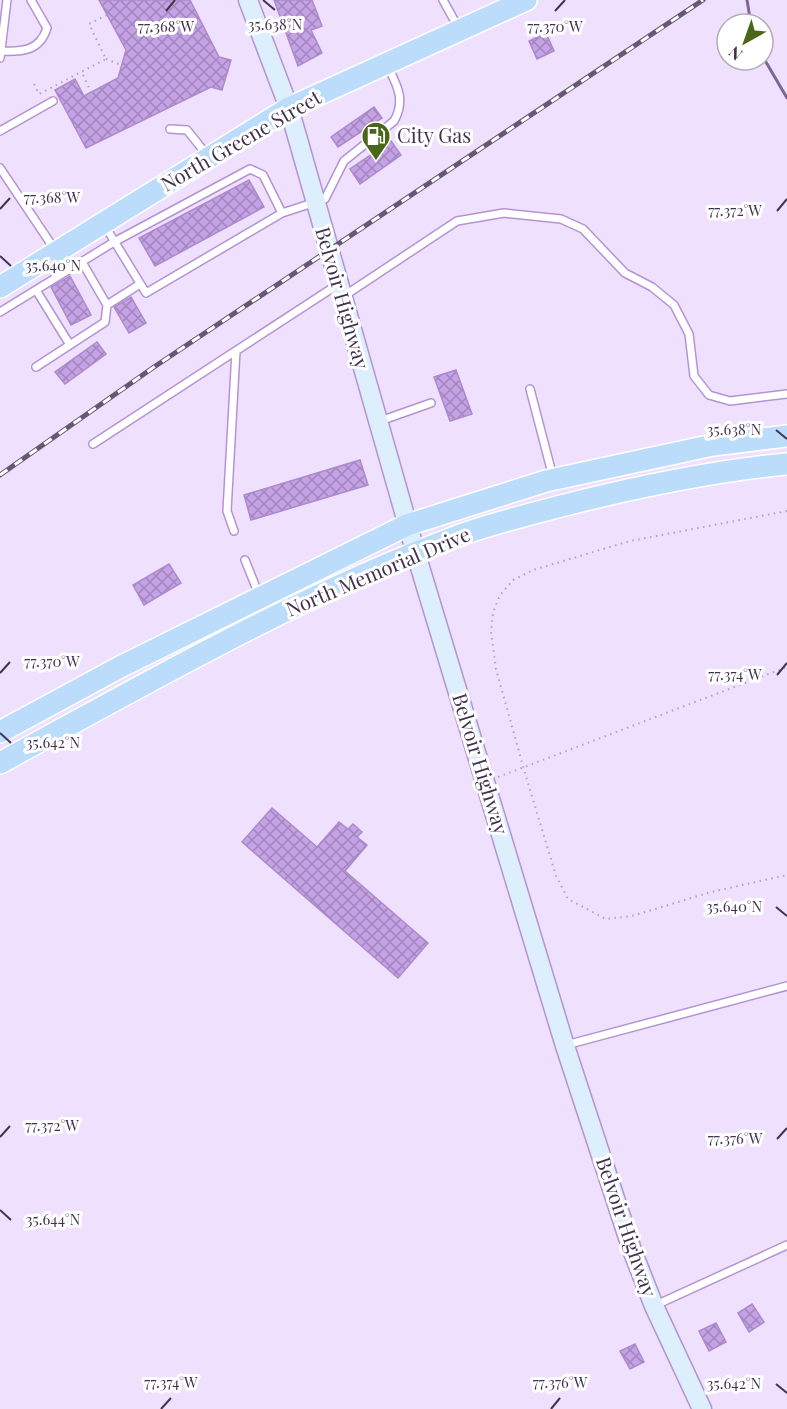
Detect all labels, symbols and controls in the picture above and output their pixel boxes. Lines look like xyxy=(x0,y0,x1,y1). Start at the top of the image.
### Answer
north arrow xyxy=(715,12,775,72)
text: 35.638°N xyxy=(248,14,303,34)
text: 77.368°W xyxy=(138,16,195,36)
text: 77.370°W xyxy=(527,16,583,36)
text: N xyxy=(724,42,746,66)
street label: North Greene Street xyxy=(155,82,326,197)
fuel station icon: City Gas xyxy=(360,120,392,162)
place label: City Gas xyxy=(397,121,471,148)
text: 77.368°W xyxy=(24,187,81,207)
text: 77.372°W xyxy=(708,200,762,220)
street label: Belvoir Highway xyxy=(310,223,377,372)
text: 35.640°N xyxy=(25,255,81,275)
text: 35.638°N xyxy=(707,419,762,439)
street label: North Memorial Drive xyxy=(281,520,474,622)
text: 77.370°W xyxy=(24,651,80,671)
text: 77.374°W xyxy=(708,664,762,684)
street label: Belvoir Highway xyxy=(447,690,516,838)
text: 35.642°N xyxy=(26,732,81,752)
text: 35.640°N xyxy=(706,896,762,916)
text: 77.372°W xyxy=(25,1115,79,1135)
text: 77.376°W xyxy=(708,1128,763,1148)
street label: Belvoir Highway xyxy=(591,1153,664,1300)
text: 35.644°N xyxy=(26,1209,81,1229)
text: 77.374°W xyxy=(144,1372,198,1392)
text: 77.376°W xyxy=(533,1372,588,1392)
text: 35.642°N xyxy=(707,1373,762,1393)

